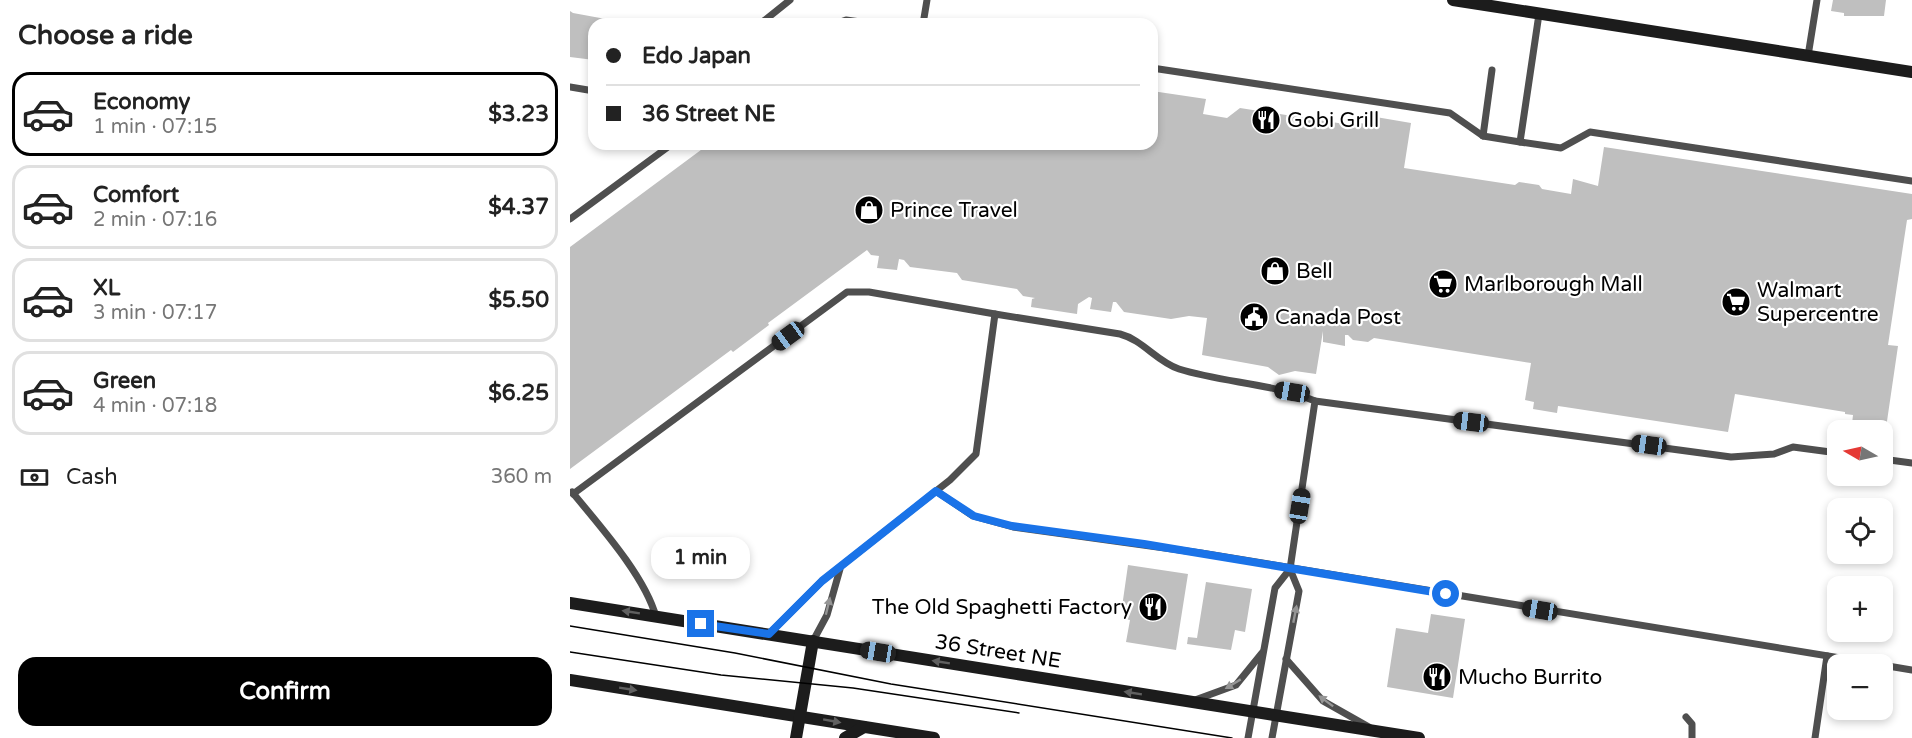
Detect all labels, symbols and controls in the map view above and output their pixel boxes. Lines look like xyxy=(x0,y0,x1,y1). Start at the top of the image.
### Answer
text: Choose a ride xyxy=(18,19,193,52)
text: Edo Japan xyxy=(642,43,751,69)
icon: car xyxy=(21,87,75,141)
text: Economy xyxy=(93,89,190,115)
text: $3.23 xyxy=(488,101,549,127)
text: 36 Street NE xyxy=(642,101,776,127)
restaurant icon: Gobi Grill xyxy=(1250,104,1282,136)
place label: Gobi Grill xyxy=(1287,108,1379,133)
text: 1 min · 07:15 xyxy=(93,115,217,139)
icon: car xyxy=(21,180,75,234)
text: Comfort xyxy=(93,182,179,208)
text: $4.37 xyxy=(488,194,549,220)
shop icon: Prince Travel xyxy=(853,194,885,226)
place label: Prince Travel xyxy=(890,198,1018,223)
text: 2 min · 07:16 xyxy=(93,208,217,232)
shop icon: Bell xyxy=(1259,255,1291,287)
place label: Bell xyxy=(1296,259,1333,284)
supermarket icon: Marlborough Mall xyxy=(1427,268,1459,300)
place label: Marlborough Mall xyxy=(1464,272,1643,297)
icon: car xyxy=(21,273,75,327)
text: XL xyxy=(93,275,120,301)
place label: Walmart Supercentre xyxy=(1757,278,1879,327)
supermarket icon: Walmart Supercentre xyxy=(1720,286,1752,318)
text: $5.50 xyxy=(488,287,549,313)
text: 3 min · 07:17 xyxy=(93,301,217,325)
public building icon: Canada Post xyxy=(1238,301,1270,333)
place label: Canada Post xyxy=(1275,305,1401,330)
car xyxy=(768,318,808,354)
icon: car xyxy=(21,366,75,420)
text: Green xyxy=(93,368,156,394)
text: $6.25 xyxy=(488,380,549,406)
car xyxy=(1273,380,1311,404)
text: 4 min · 07:18 xyxy=(93,394,217,418)
car xyxy=(1452,411,1490,433)
north arrow xyxy=(1827,420,1893,486)
map controls xyxy=(1827,420,1893,720)
car xyxy=(1630,434,1668,456)
icon: cash xyxy=(18,461,51,494)
text: Cash xyxy=(66,464,118,490)
text: 360 m xyxy=(491,465,552,489)
car xyxy=(1288,487,1312,525)
button: locate xyxy=(1827,498,1893,564)
callout: 1 min xyxy=(652,537,750,579)
text: 1 min xyxy=(674,546,727,570)
button: + xyxy=(1827,576,1893,642)
route start xyxy=(1432,580,1459,607)
restaurant icon: The Old Spaghetti Factory xyxy=(1137,591,1169,623)
place label: The Old Spaghetti Factory xyxy=(872,595,1132,620)
one-way arrow xyxy=(824,597,834,615)
car xyxy=(1521,598,1559,622)
one-way arrow xyxy=(1291,604,1300,623)
one-way arrow xyxy=(621,608,640,617)
route end xyxy=(687,610,714,637)
street label: 36 Street NE xyxy=(933,629,1063,674)
car xyxy=(859,640,897,664)
button: − xyxy=(1827,654,1893,720)
button: Confirm xyxy=(18,657,552,726)
one-way arrow xyxy=(931,657,950,666)
restaurant icon: Mucho Burrito xyxy=(1421,661,1453,693)
place label: Mucho Burrito xyxy=(1458,665,1602,690)
one-way arrow xyxy=(1224,678,1241,689)
one-way arrow xyxy=(618,685,637,694)
one-way arrow xyxy=(1123,688,1142,697)
one-way arrow xyxy=(1318,695,1334,708)
one-way arrow xyxy=(822,717,841,726)

